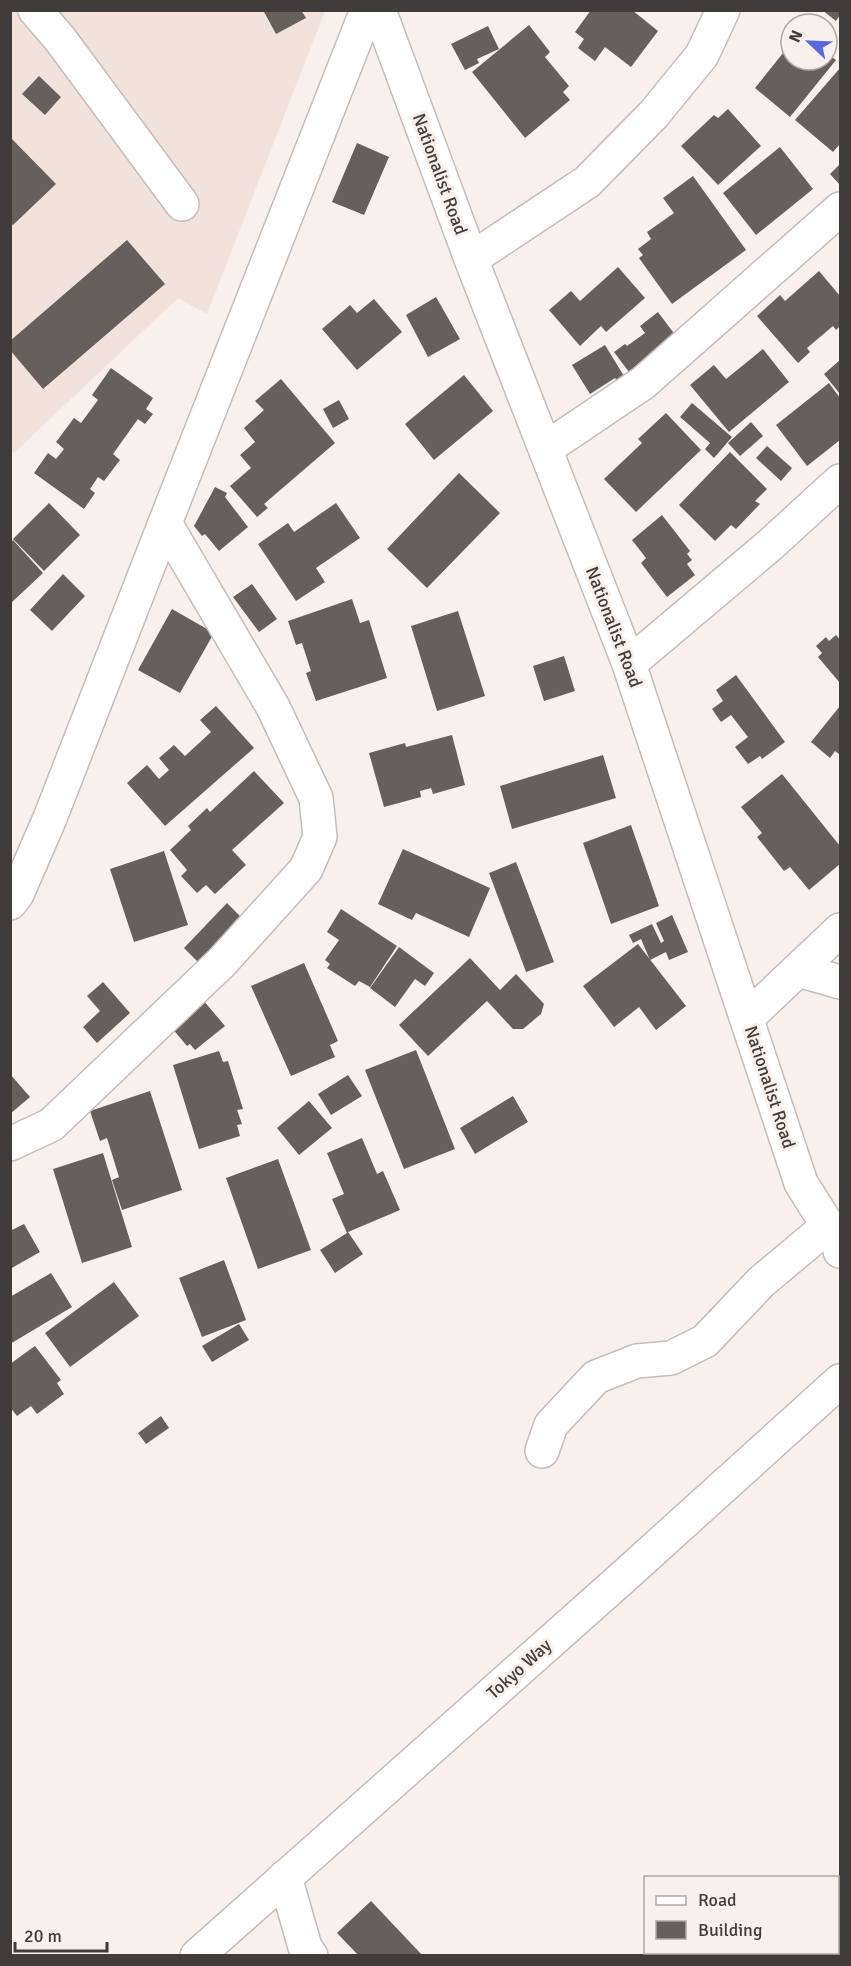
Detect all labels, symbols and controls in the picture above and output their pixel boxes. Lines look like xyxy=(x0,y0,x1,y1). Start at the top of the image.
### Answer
north arrow xyxy=(779,12,839,72)
text: N xyxy=(785,27,807,46)
street label: Nationalist Road xyxy=(408,110,472,238)
street label: Nationalist Road xyxy=(581,564,647,690)
street label: Nationalist Road xyxy=(740,1023,800,1151)
street label: Tokyo Way xyxy=(482,1634,556,1704)
legend xyxy=(644,1876,839,1954)
text: Road xyxy=(698,1889,737,1911)
scale bar xyxy=(15,1915,106,1953)
text: Building xyxy=(698,1919,762,1941)
text: 20 m xyxy=(24,1925,62,1947)

